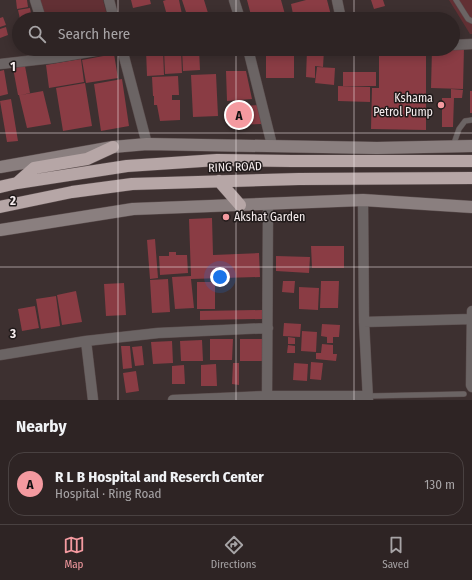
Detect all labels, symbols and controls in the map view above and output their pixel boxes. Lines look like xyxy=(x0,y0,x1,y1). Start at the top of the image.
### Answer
search box xyxy=(12,12,460,56)
icon: search xyxy=(26,23,48,45)
text: Search here xyxy=(58,25,130,43)
text: 1 xyxy=(10,59,16,74)
place label: Kshama Petrol Pump xyxy=(373,91,433,119)
pin: A xyxy=(226,100,252,130)
marker: Kshama Petrol Pump xyxy=(436,100,446,110)
street label: RING ROAD xyxy=(208,159,262,175)
text: 2 xyxy=(9,193,16,208)
place label: Akshat Garden xyxy=(234,210,305,224)
marker: Akshat Garden xyxy=(221,212,231,222)
your location xyxy=(210,267,230,287)
text: 3 xyxy=(9,326,16,341)
text: Nearby xyxy=(16,416,67,437)
text: R L B Hospital and Reserch Center xyxy=(55,468,264,486)
text: A xyxy=(26,477,34,492)
text: 130 m xyxy=(424,477,455,492)
text: Hospital · Ring Road xyxy=(55,486,161,501)
tab: Map xyxy=(63,534,85,571)
tab: Directions xyxy=(211,534,256,571)
tab: Saved xyxy=(382,534,409,571)

